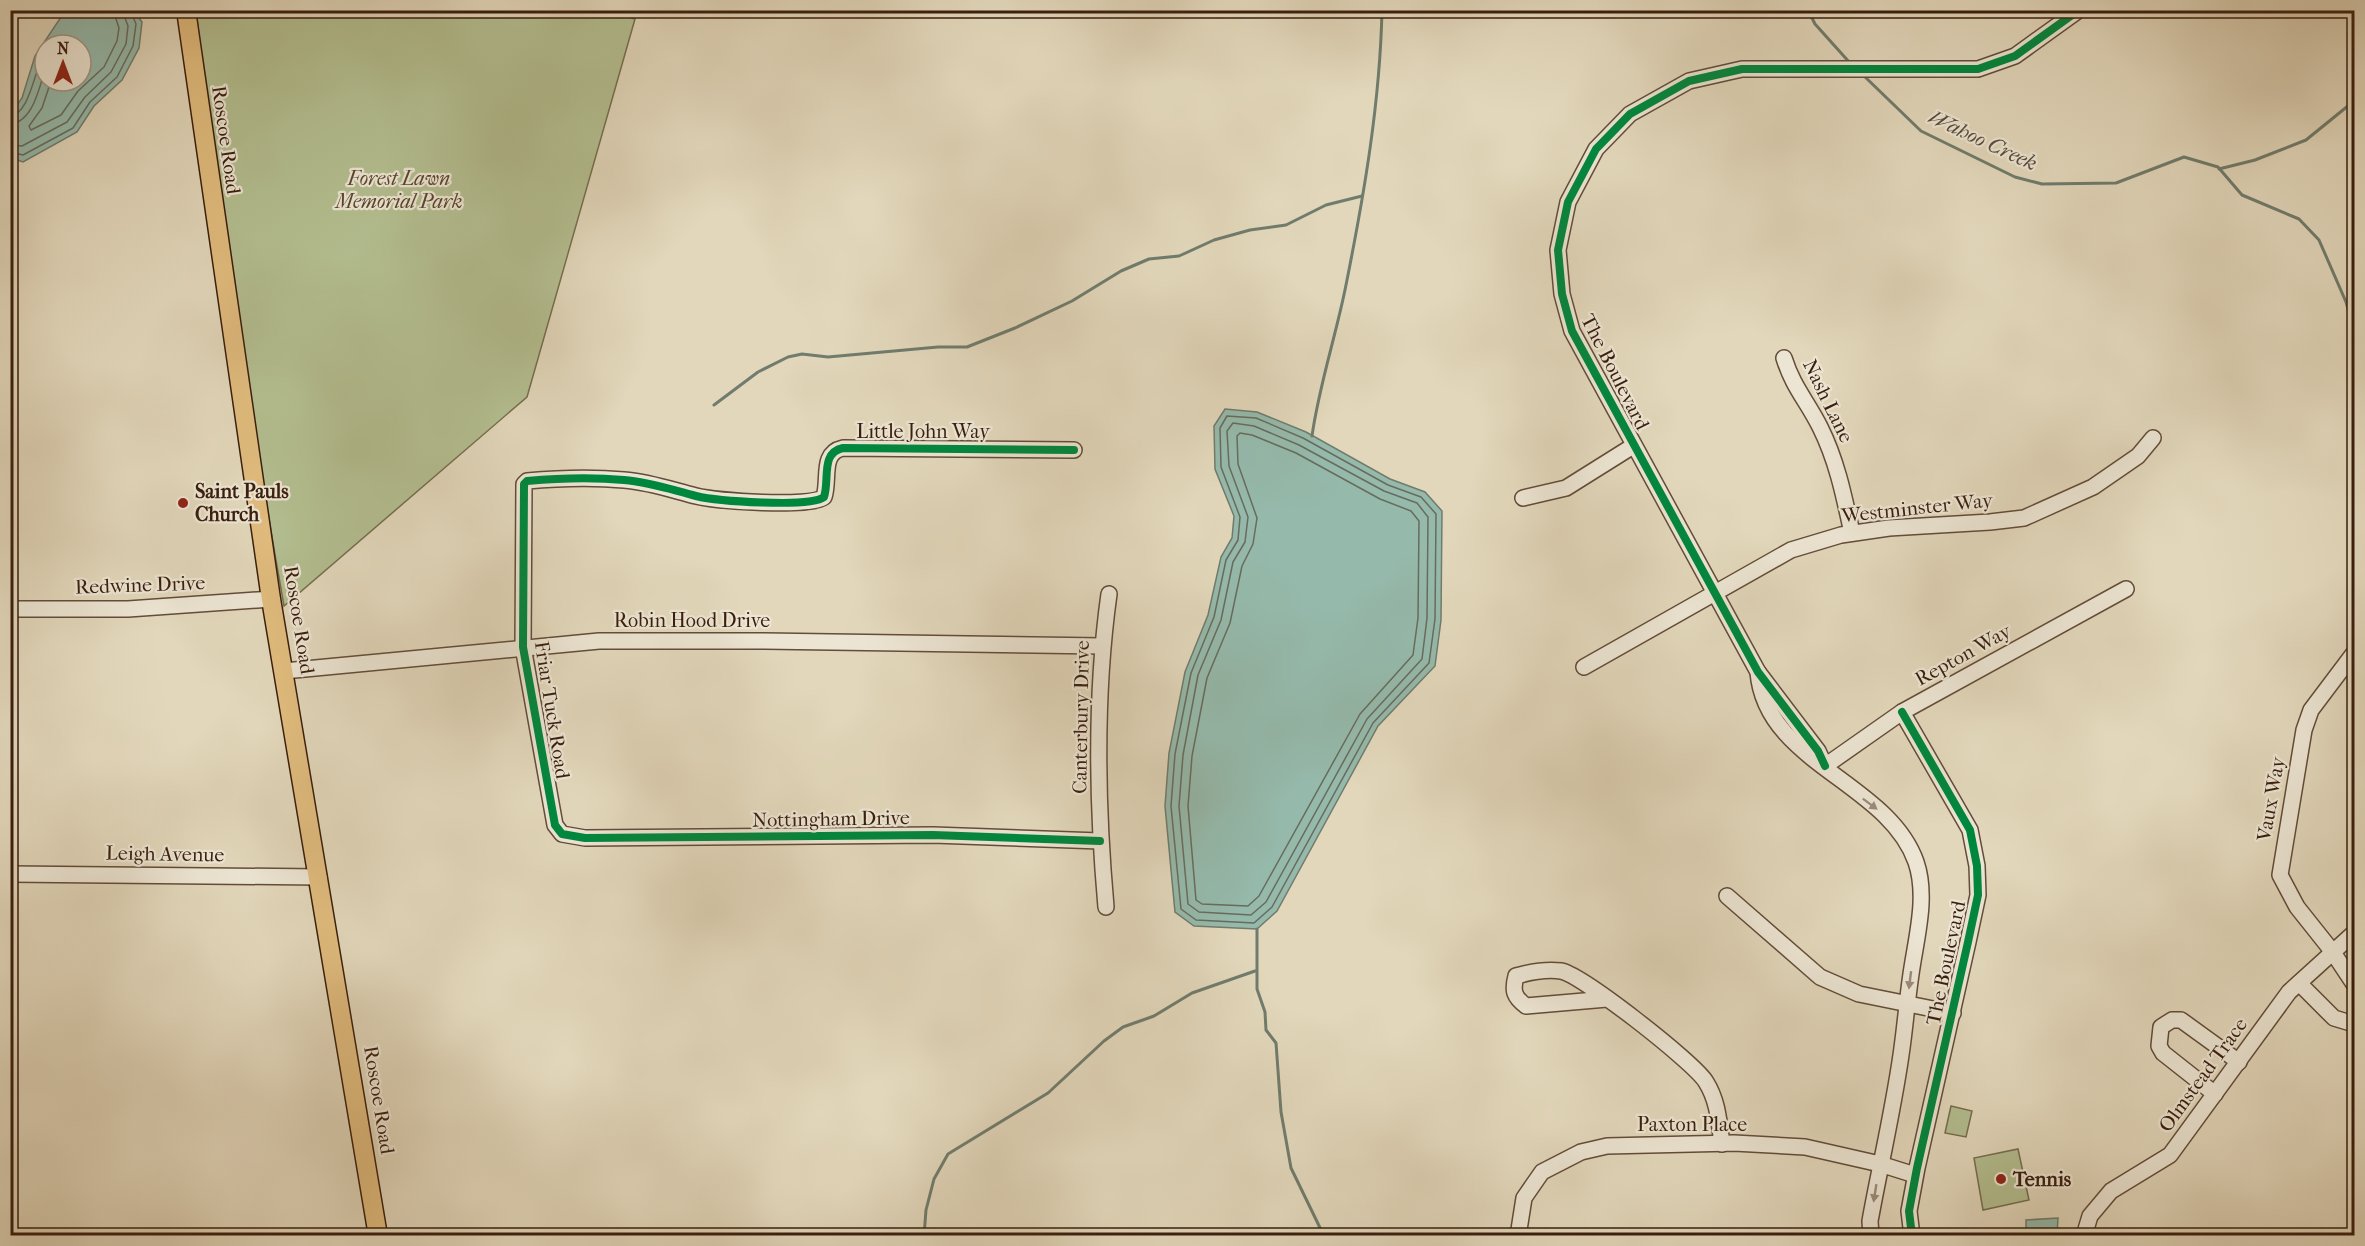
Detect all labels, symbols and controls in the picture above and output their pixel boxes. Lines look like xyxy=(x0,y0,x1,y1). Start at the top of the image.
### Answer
north arrow xyxy=(33,33,93,93)
text: N xyxy=(57,39,70,58)
street label: Roscoe Road xyxy=(207,84,245,197)
water label: Wahoo Creek xyxy=(1925,104,2041,176)
park label: Forest Lawn Memorial Park xyxy=(334,167,462,213)
street label: The Boulevard xyxy=(1576,310,1655,435)
street label: Nash Lane xyxy=(1798,356,1858,446)
street label: Little John Way xyxy=(856,420,991,443)
place label: Saint Pauls Church xyxy=(195,480,289,526)
street label: Westminster Way xyxy=(1839,488,1995,527)
marker: Saint Pauls Church xyxy=(176,496,190,510)
street label: Roscoe Road xyxy=(279,564,319,677)
street label: Redwine Drive xyxy=(75,571,206,599)
street label: Robin Hood Drive xyxy=(614,609,770,632)
street label: Repton Way xyxy=(1911,619,2016,691)
street label: Friar Tuck Road xyxy=(530,639,574,782)
street label: Canterbury Drive xyxy=(1068,640,1094,794)
street label: Vaux Way xyxy=(2252,754,2290,844)
one-way arrow xyxy=(1862,797,1878,810)
street label: Nottingham Drive xyxy=(752,806,910,832)
street label: Leigh Avenue xyxy=(105,841,225,867)
street label: The Boulevard xyxy=(1922,898,1971,1027)
one-way arrow xyxy=(1906,971,1915,990)
street label: Olmstead Trace xyxy=(2154,1013,2252,1137)
street label: Roscoe Road xyxy=(359,1044,399,1157)
street label: Paxton Place xyxy=(1637,1113,1747,1136)
place label: Tennis xyxy=(2012,1168,2072,1191)
marker: Tennis xyxy=(1994,1172,2008,1186)
one-way arrow xyxy=(1870,1184,1879,1203)

